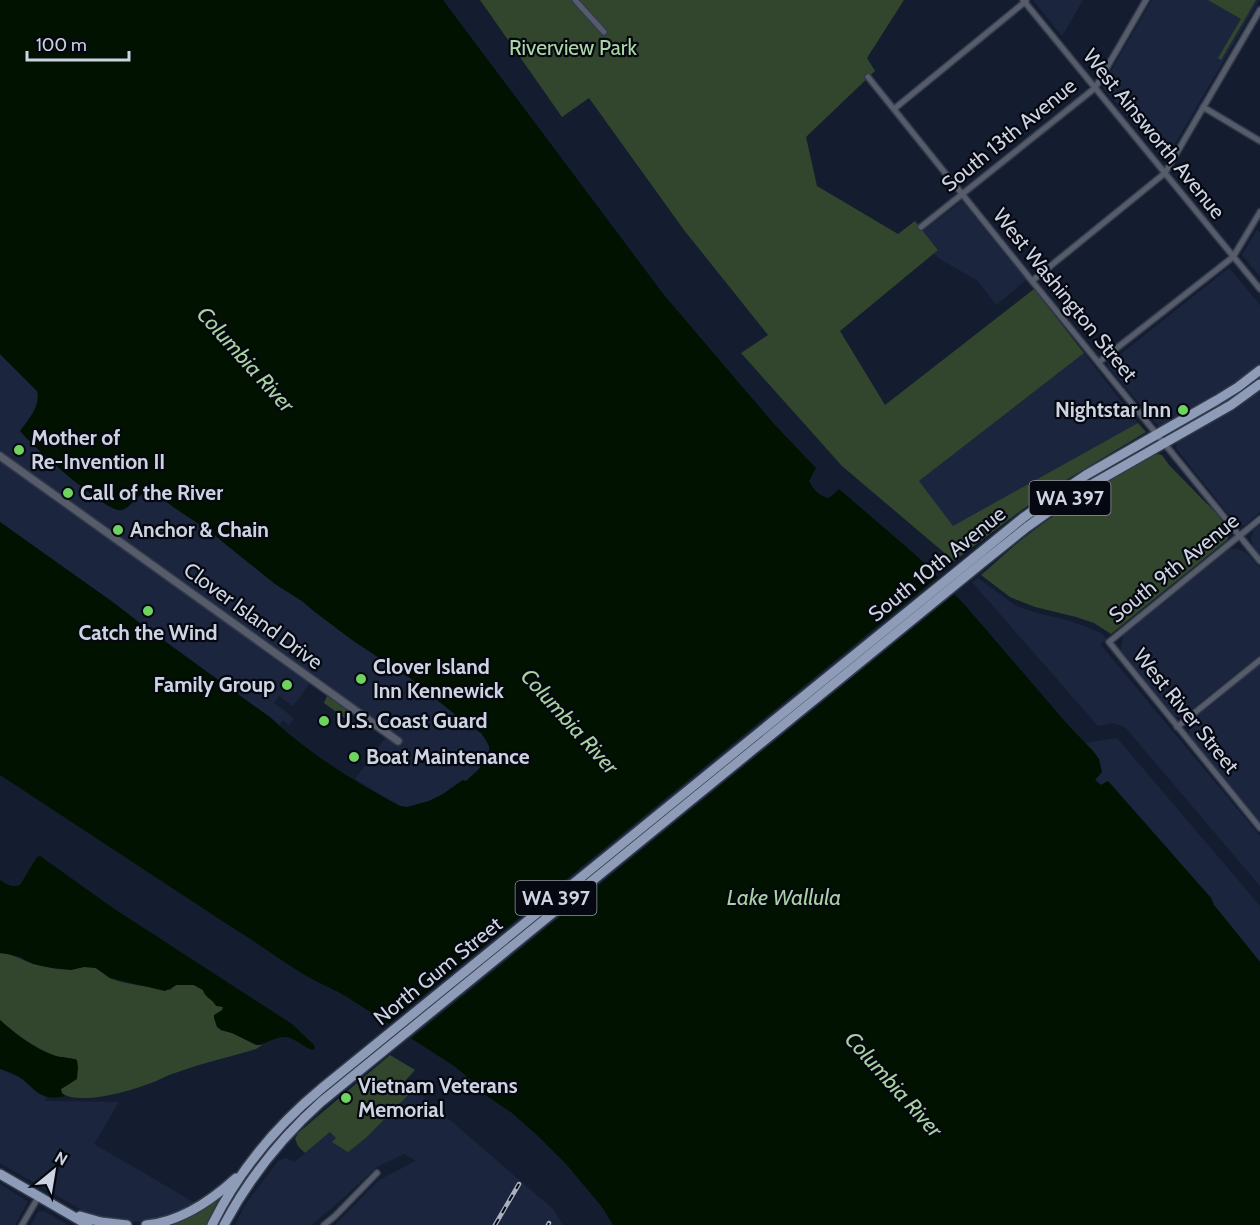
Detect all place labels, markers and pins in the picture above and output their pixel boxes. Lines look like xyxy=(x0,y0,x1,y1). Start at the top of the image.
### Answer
place label: Nightstar Inn xyxy=(1055,397,1171,422)
marker: Nightstar Inn xyxy=(1176,403,1190,417)
place label: Mother of Re-Invention II xyxy=(31,425,165,474)
marker: Mother of Re-Invention II xyxy=(12,443,26,457)
place label: Call of the River xyxy=(80,480,223,505)
marker: Call of the River xyxy=(61,486,75,500)
place label: Anchor & Chain xyxy=(130,517,269,542)
marker: Anchor & Chain xyxy=(111,523,125,537)
marker: Catch the Wind xyxy=(141,604,155,618)
place label: Catch the Wind xyxy=(78,620,218,645)
place label: Clover Island Inn Kennewick xyxy=(373,654,505,703)
place label: Family Group xyxy=(154,672,275,697)
marker: Clover Island Inn Kennewick xyxy=(354,672,368,686)
marker: Family Group xyxy=(280,678,294,692)
place label: U.S. Coast Guard xyxy=(336,708,488,733)
marker: U.S. Coast Guard xyxy=(317,714,331,728)
place label: Boat Maintenance xyxy=(366,744,530,769)
marker: Boat Maintenance xyxy=(347,750,361,764)
place label: Vietnam Veterans Memorial xyxy=(358,1073,518,1122)
marker: Vietnam Veterans Memorial xyxy=(339,1091,353,1105)

